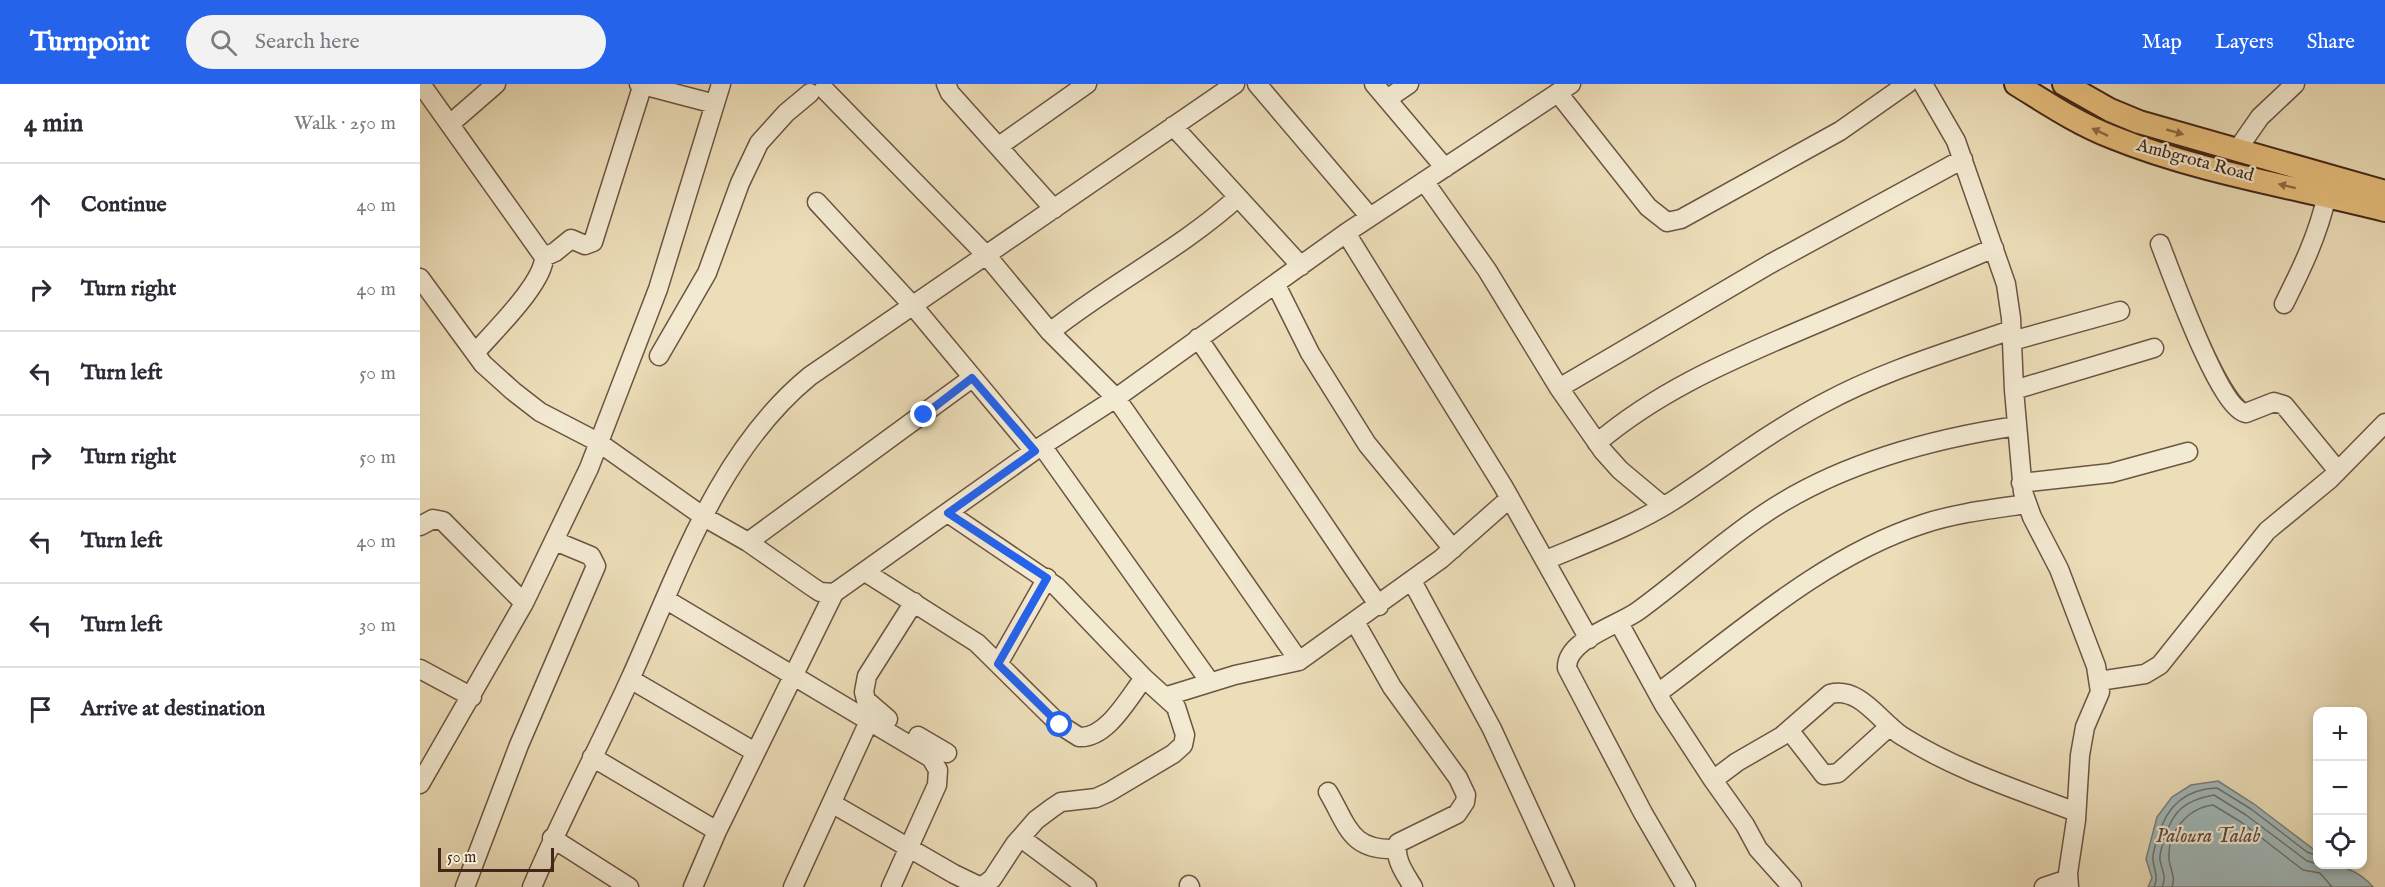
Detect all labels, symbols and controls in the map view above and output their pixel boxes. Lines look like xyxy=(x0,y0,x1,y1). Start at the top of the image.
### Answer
search box xyxy=(186,15,606,69)
text: Turnpoint xyxy=(30,25,150,60)
icon: search xyxy=(207,26,240,59)
text: Search here xyxy=(255,28,360,56)
text: Map xyxy=(2142,29,2182,56)
text: Layers xyxy=(2215,29,2274,56)
text: Share xyxy=(2307,29,2355,56)
text: 4 min xyxy=(24,107,83,140)
text: Walk · 250 m xyxy=(294,111,396,136)
one-way arrow xyxy=(2092,128,2109,137)
one-way arrow xyxy=(2166,128,2184,137)
street label: Ambgrota Road xyxy=(2133,134,2256,188)
one-way arrow xyxy=(2278,180,2297,190)
icon: ahead xyxy=(24,189,57,222)
text: Continue xyxy=(81,191,167,219)
text: 40 m xyxy=(357,193,396,218)
icon: right xyxy=(24,273,57,306)
text: Turn right xyxy=(81,275,176,303)
text: 40 m xyxy=(357,277,396,302)
icon: left xyxy=(24,357,57,390)
text: Turn left xyxy=(81,359,163,387)
text: 50 m xyxy=(359,361,396,386)
route end xyxy=(910,401,936,427)
icon: right xyxy=(24,441,57,474)
text: Turn right xyxy=(81,443,176,471)
text: 50 m xyxy=(359,445,396,470)
icon: left xyxy=(24,525,57,558)
text: Turn left xyxy=(81,527,163,555)
text: 40 m xyxy=(357,529,396,554)
icon: left xyxy=(24,609,57,642)
text: Turn left xyxy=(81,611,163,639)
text: 30 m xyxy=(359,613,396,638)
icon: arrive xyxy=(24,693,57,726)
text: Arrive at destination xyxy=(81,695,265,723)
map controls xyxy=(2313,707,2367,869)
button: + xyxy=(2313,707,2367,761)
route start xyxy=(1046,711,1072,737)
button: − xyxy=(2313,761,2367,815)
button: locate xyxy=(2313,815,2367,869)
water label: Paloura Talab xyxy=(2156,824,2261,849)
scale bar xyxy=(438,845,554,872)
text: 50 m xyxy=(447,848,476,868)

